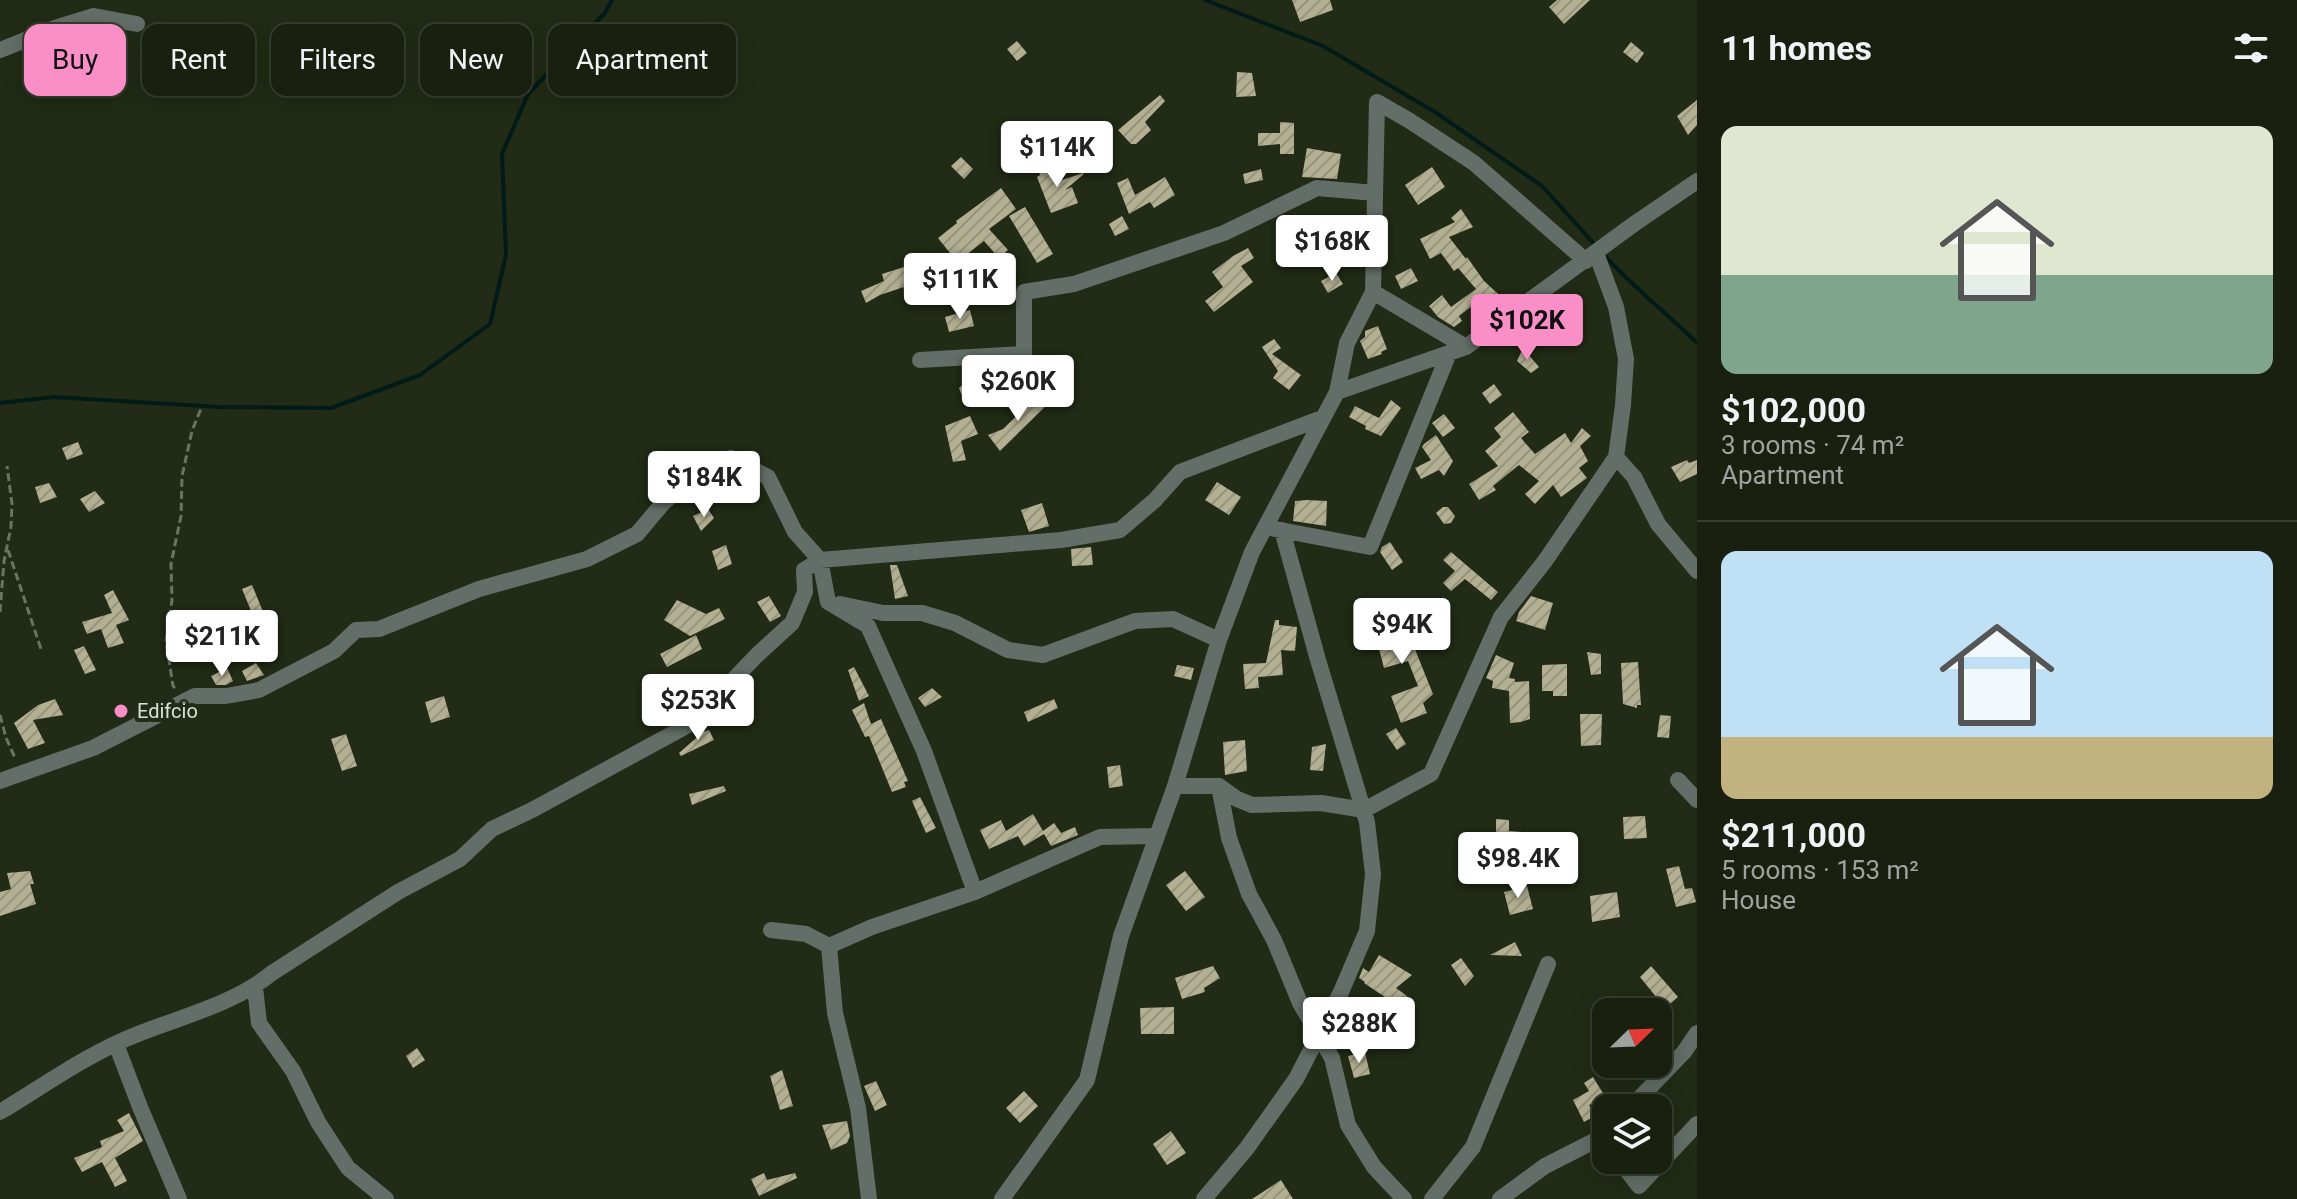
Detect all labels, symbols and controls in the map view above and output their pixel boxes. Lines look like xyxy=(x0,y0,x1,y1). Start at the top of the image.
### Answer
chip: Buy xyxy=(24,24,126,96)
chip: Rent xyxy=(142,24,255,96)
chip: Filters xyxy=(271,24,404,96)
chip: New xyxy=(420,24,532,96)
chip: Apartment xyxy=(548,24,736,96)
icon: filters xyxy=(2229,26,2273,70)
text: 11 homes xyxy=(1721,28,1872,68)
pin: $114K xyxy=(1001,121,1113,189)
text: $114K xyxy=(1019,132,1095,162)
icon: home xyxy=(1925,178,2069,322)
pin: $168K xyxy=(1276,215,1388,283)
text: $168K xyxy=(1294,226,1370,256)
pin: $111K xyxy=(904,253,1016,321)
text: $111K xyxy=(922,264,998,294)
pin: $102K xyxy=(1471,294,1583,362)
text: $102K xyxy=(1489,305,1565,335)
pin: $260K xyxy=(962,355,1074,423)
text: $260K xyxy=(980,366,1056,396)
text: $102,000 xyxy=(1721,390,1866,430)
text: 3 rooms · 74 m² xyxy=(1721,430,1904,460)
pin: $184K xyxy=(648,451,760,519)
text: Apartment xyxy=(1721,460,1844,490)
text: $184K xyxy=(666,462,742,492)
pin: $94K xyxy=(1355,598,1449,666)
icon: home xyxy=(1925,603,2069,747)
text: $94K xyxy=(1371,609,1433,639)
pin: $211K xyxy=(166,610,278,678)
text: $211K xyxy=(184,621,260,651)
pin: $253K xyxy=(642,674,754,742)
text: $253K xyxy=(660,685,736,715)
place label: Edifcio xyxy=(137,699,198,723)
marker: Edifcio xyxy=(112,702,130,720)
text: $211,000 xyxy=(1721,815,1866,855)
pin: $98.4K xyxy=(1453,832,1583,900)
text: $98.4K xyxy=(1476,843,1560,873)
text: 5 rooms · 153 m² xyxy=(1721,855,1919,885)
text: House xyxy=(1721,885,1796,915)
pin: $288K xyxy=(1303,997,1415,1065)
north arrow xyxy=(1592,998,1672,1078)
map controls xyxy=(1592,998,1672,1174)
text: $288K xyxy=(1321,1008,1397,1038)
button: layers xyxy=(1592,1094,1672,1174)

